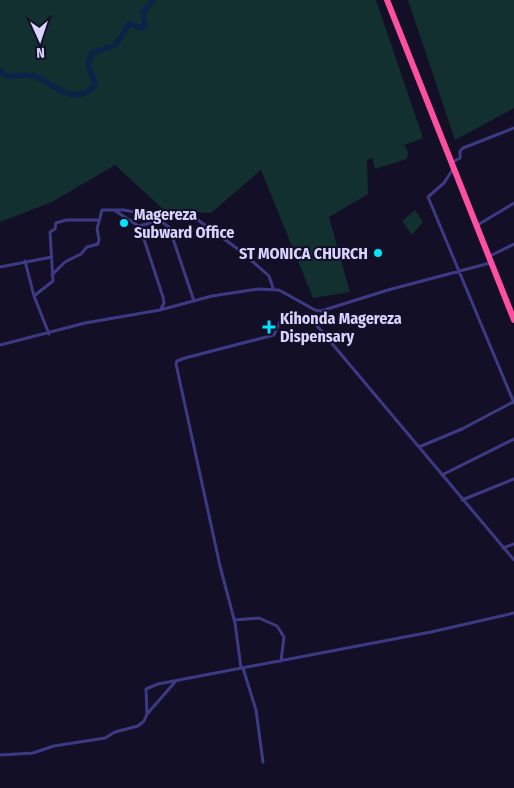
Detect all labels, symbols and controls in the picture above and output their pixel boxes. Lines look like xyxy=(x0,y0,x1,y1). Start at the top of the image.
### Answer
north arrow xyxy=(15,15,65,65)
text: N xyxy=(36,44,45,61)
place label: Magereza Subward Office xyxy=(134,205,234,242)
marker: Magereza Subward Office xyxy=(118,217,130,229)
place label: ST MONICA CHURCH xyxy=(239,244,368,263)
marker: ST MONICA CHURCH xyxy=(372,247,384,259)
place label: Kihonda Magereza Dispensary xyxy=(280,309,402,346)
marker: Kihonda Magereza Dispensary xyxy=(262,320,276,334)

